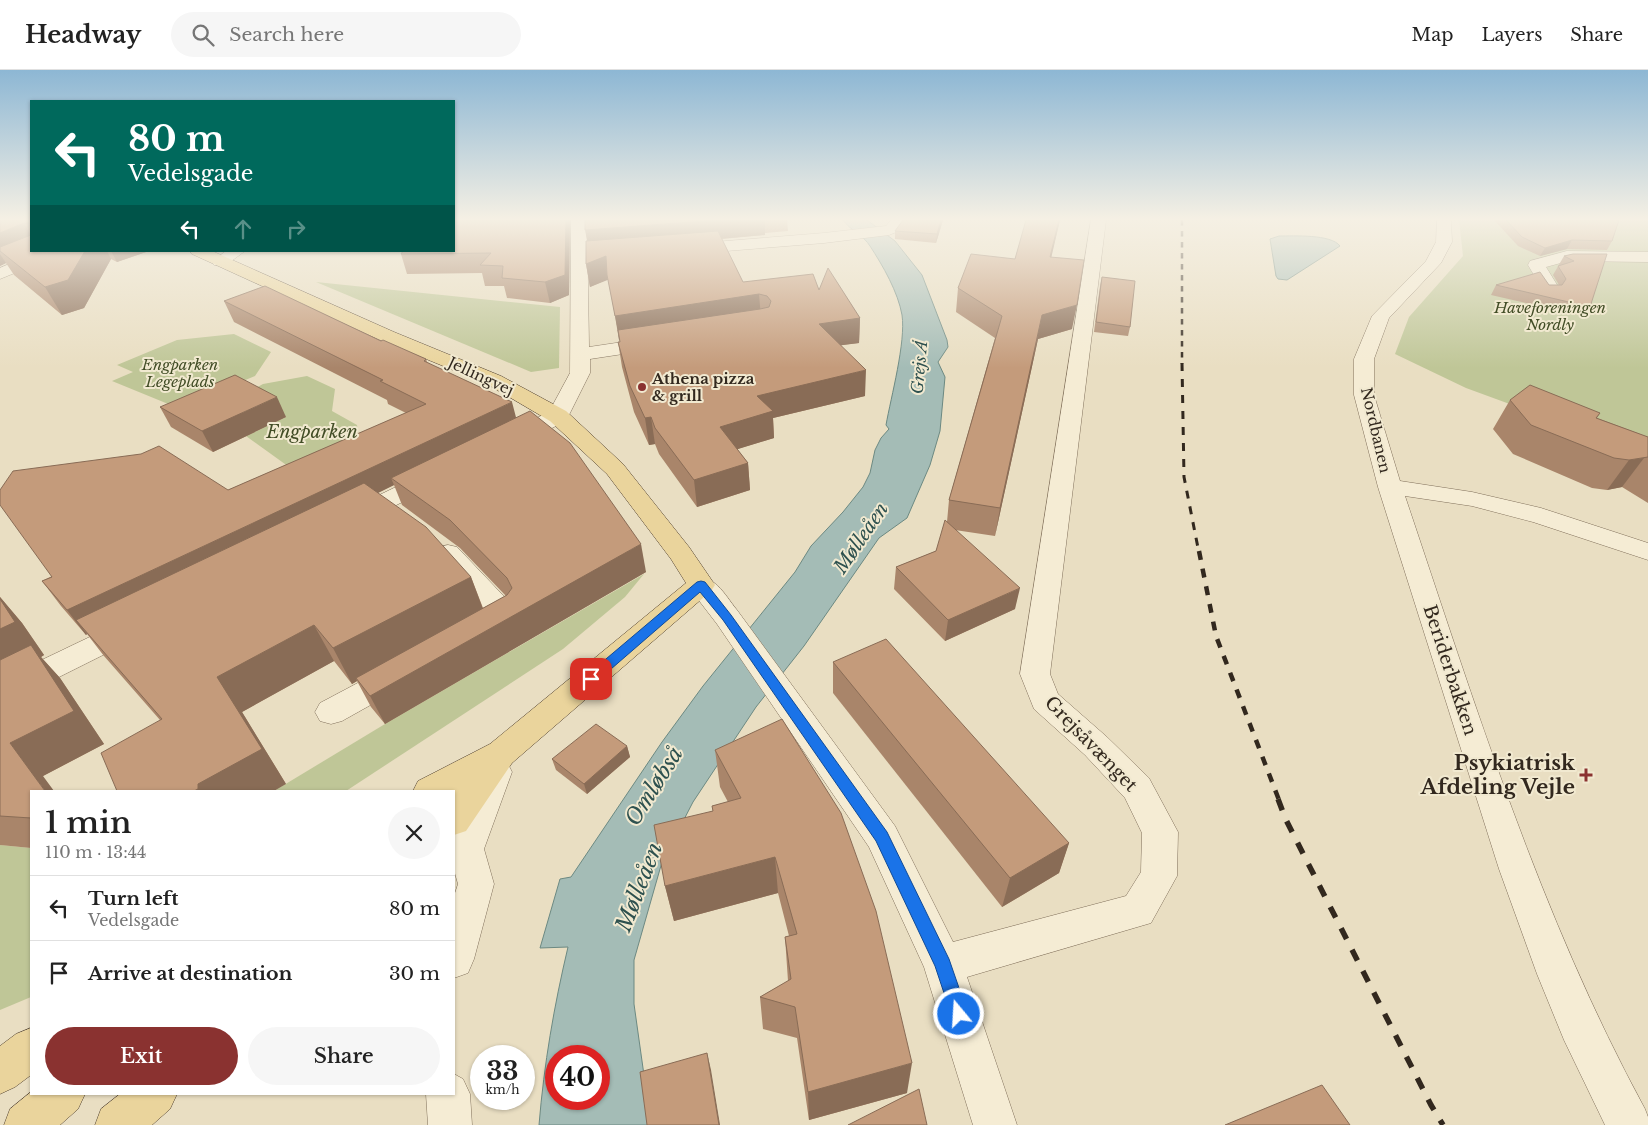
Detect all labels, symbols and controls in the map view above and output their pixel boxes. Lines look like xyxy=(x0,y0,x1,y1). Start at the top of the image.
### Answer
search box xyxy=(171,12,521,57)
text: Headway xyxy=(25,20,141,49)
icon: search xyxy=(189,21,217,49)
text: Search here xyxy=(229,23,344,46)
text: Map xyxy=(1412,24,1453,46)
text: Layers xyxy=(1481,24,1542,46)
text: Share xyxy=(1570,24,1623,46)
text: 80 m xyxy=(128,117,225,160)
icon: left xyxy=(45,120,110,185)
text: Vedelsgade xyxy=(128,160,253,187)
icon: left xyxy=(176,215,204,243)
icon: ahead xyxy=(229,215,257,243)
icon: right xyxy=(282,215,310,243)
park label: Haveforeningen Nordly xyxy=(1493,298,1606,334)
water label: Grejs Å xyxy=(907,339,931,395)
street label: Jellingvej xyxy=(443,352,517,399)
park label: Engparken Legeplads xyxy=(141,355,218,391)
place label: Athena pizza & grill xyxy=(651,369,755,405)
marker: Athena pizza & grill xyxy=(636,381,648,393)
street label: Nordbanen xyxy=(1357,385,1395,475)
park label: Engparken xyxy=(265,421,358,443)
water label: Mølleåen xyxy=(828,498,893,579)
street label: Beriderbakken xyxy=(1419,602,1481,738)
pin xyxy=(570,658,612,700)
icon: arrive xyxy=(577,665,605,693)
street label: Grejsåvænget xyxy=(1040,692,1142,796)
water label: Omløbså xyxy=(619,741,689,831)
place label: Psykiatrisk Afdeling Vejle xyxy=(1419,750,1576,800)
marker: Psykiatrisk Afdeling Vejle xyxy=(1579,768,1593,782)
text: 1 min xyxy=(45,804,131,841)
button: close xyxy=(388,807,440,859)
water label: Mølleåen xyxy=(609,838,668,936)
text: 110 m · 13:44 xyxy=(45,842,146,862)
text: Turn left xyxy=(88,887,179,910)
icon: left xyxy=(45,894,73,922)
text: 80 m xyxy=(389,897,440,920)
text: Vedelsgade xyxy=(88,910,179,930)
icon: arrive xyxy=(45,959,73,987)
text: Arrive at destination xyxy=(88,962,292,985)
text: 30 m xyxy=(389,962,440,985)
position arrow xyxy=(932,987,984,1039)
button: Exit xyxy=(45,1027,238,1085)
button: Share xyxy=(248,1027,440,1085)
speed limit sign: 40 xyxy=(545,1045,610,1110)
text: 33 xyxy=(487,1056,518,1087)
text: km/h xyxy=(485,1082,520,1097)

